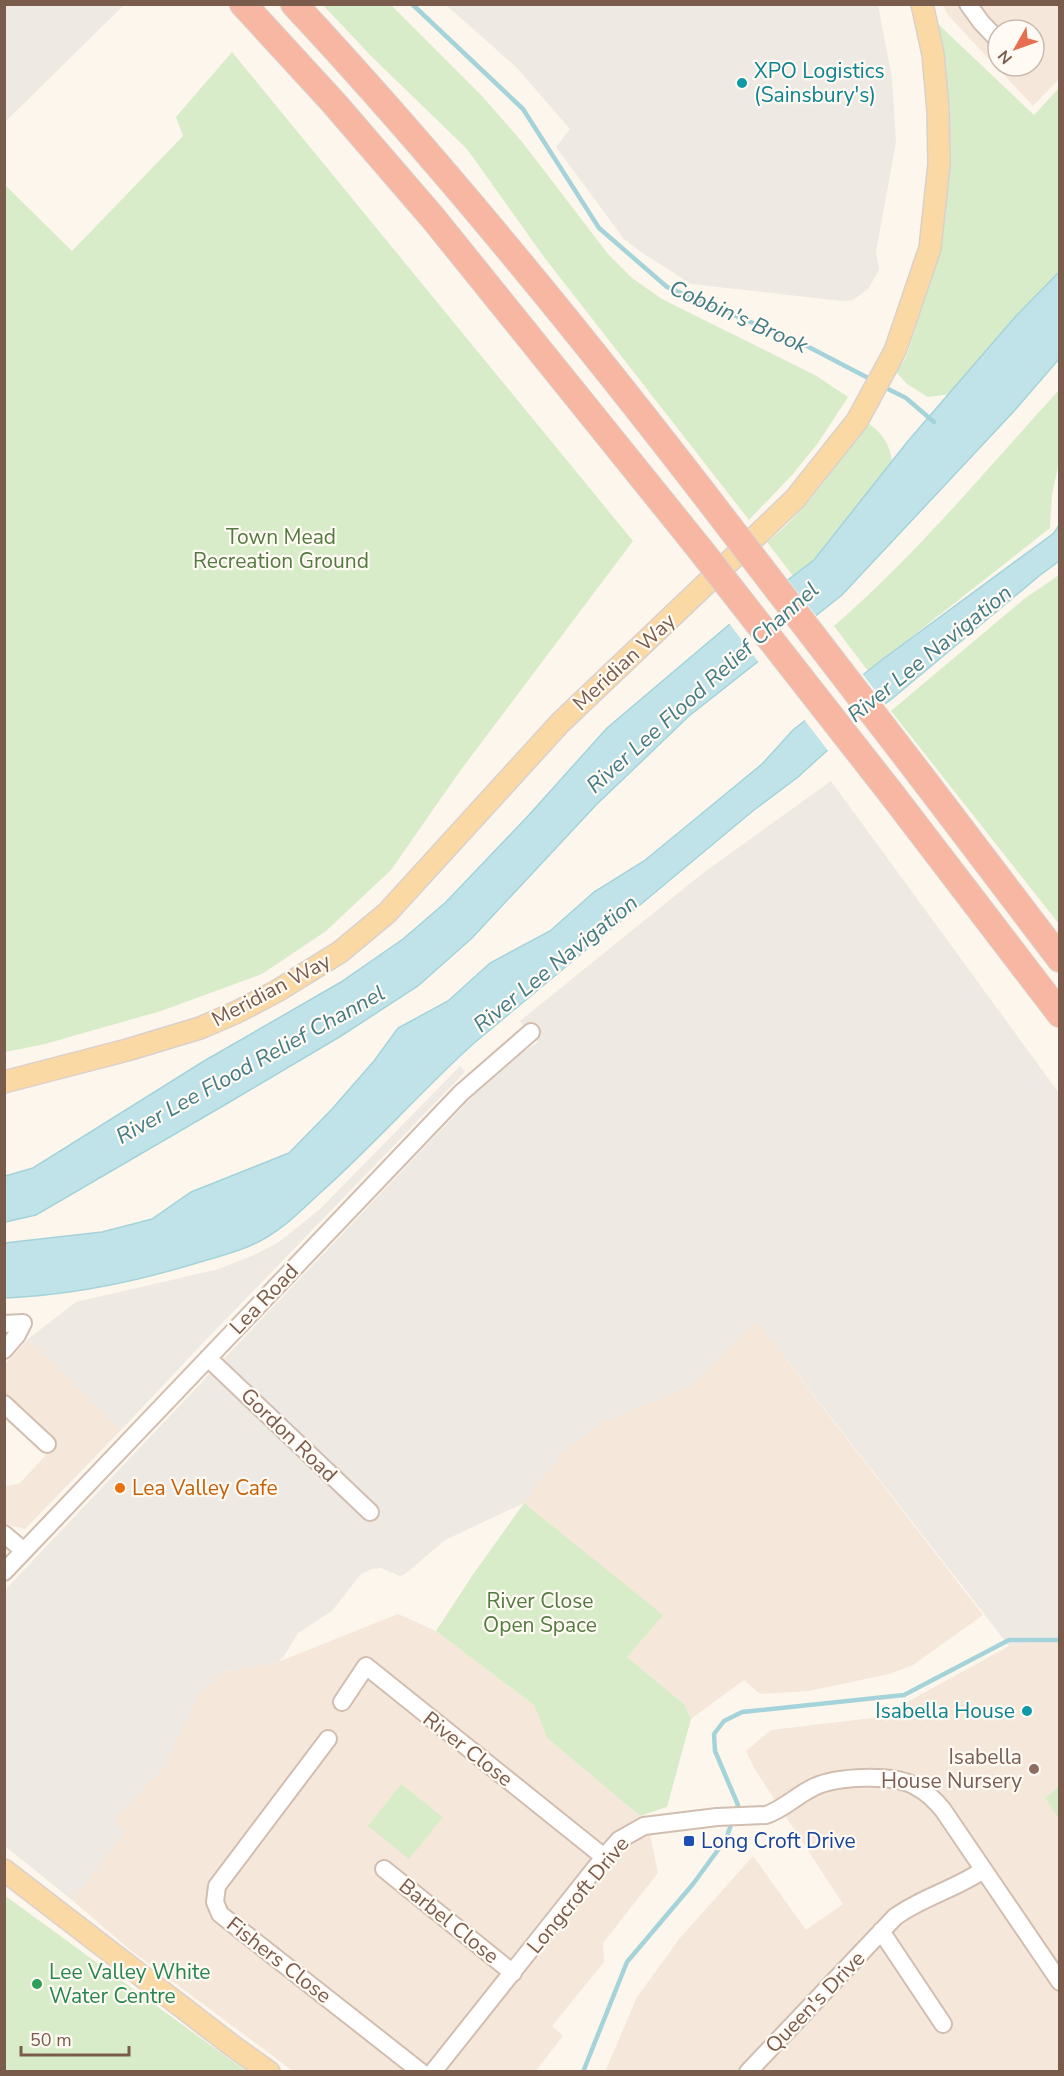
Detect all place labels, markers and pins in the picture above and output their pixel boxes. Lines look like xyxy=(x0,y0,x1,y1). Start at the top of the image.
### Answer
place label: XPO Logistics (Sainsbury's) xyxy=(754,57,884,109)
marker: XPO Logistics (Sainsbury's) xyxy=(735,76,749,90)
place label: Lea Valley Cafe xyxy=(132,1474,278,1502)
marker: Lea Valley Cafe xyxy=(113,1481,127,1495)
place label: Isabella House xyxy=(875,1697,1015,1725)
marker: Isabella House xyxy=(1020,1704,1034,1718)
place label: Isabella House Nursery xyxy=(881,1743,1022,1795)
marker: Isabella House Nursery xyxy=(1027,1762,1041,1776)
place label: Long Croft Drive xyxy=(701,1827,856,1855)
marker: Long Croft Drive xyxy=(682,1834,696,1848)
place label: Lee Valley White Water Centre xyxy=(49,1958,210,2010)
marker: Lee Valley White Water Centre xyxy=(30,1977,44,1991)

